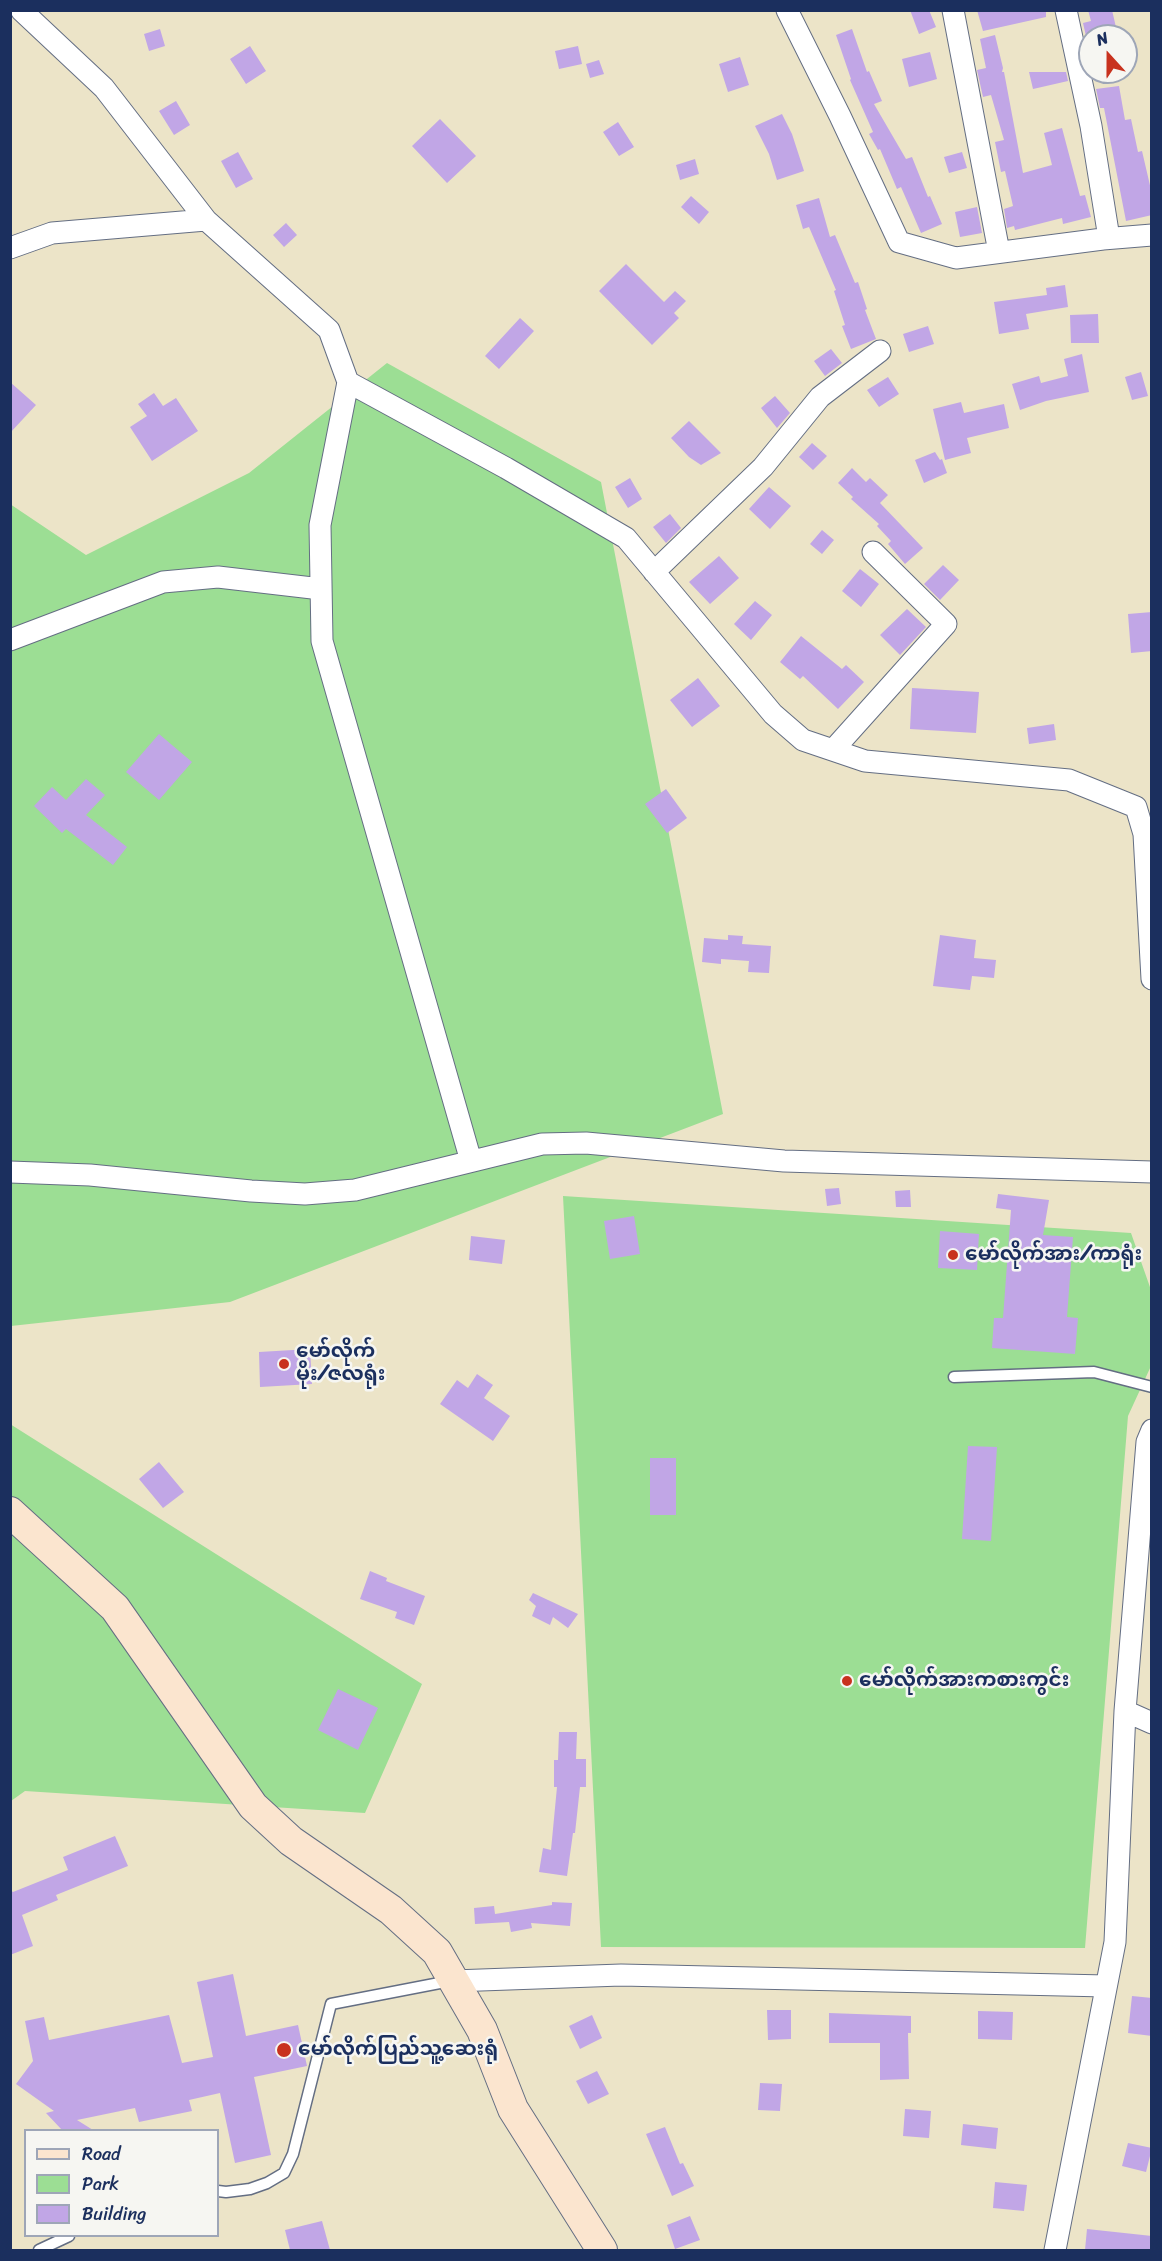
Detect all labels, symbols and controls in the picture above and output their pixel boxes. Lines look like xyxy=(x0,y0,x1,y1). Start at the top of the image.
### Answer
text: N xyxy=(1092,23,1112,54)
north arrow xyxy=(1078,24,1138,84)
place label: မော်လိုက်အား/ကာရုံး xyxy=(965,1243,1142,1267)
marker: မော်လိုက်အား/ကာရုံး xyxy=(946,1248,960,1262)
place label: မော်လိုက် မိုး/ဇလရုံး xyxy=(296,1340,385,1387)
marker: မော်လိုက် မိုး/ဇလရုံး xyxy=(277,1357,291,1371)
place label: မော်လိုက်အားကစားကွင်း xyxy=(859,1669,1069,1693)
marker: မော်လိုက်အားကစားကွင်း xyxy=(840,1674,854,1688)
place label: မော်လိုက်ပြည်သူ့ဆေးရုံ xyxy=(298,2038,498,2062)
marker: မော်လိုက်ပြည်သူ့ဆေးရုံ xyxy=(275,2041,293,2059)
legend xyxy=(24,2129,219,2237)
text: Road xyxy=(82,2138,121,2170)
text: Park xyxy=(82,2168,119,2200)
text: Building xyxy=(82,2198,146,2230)

